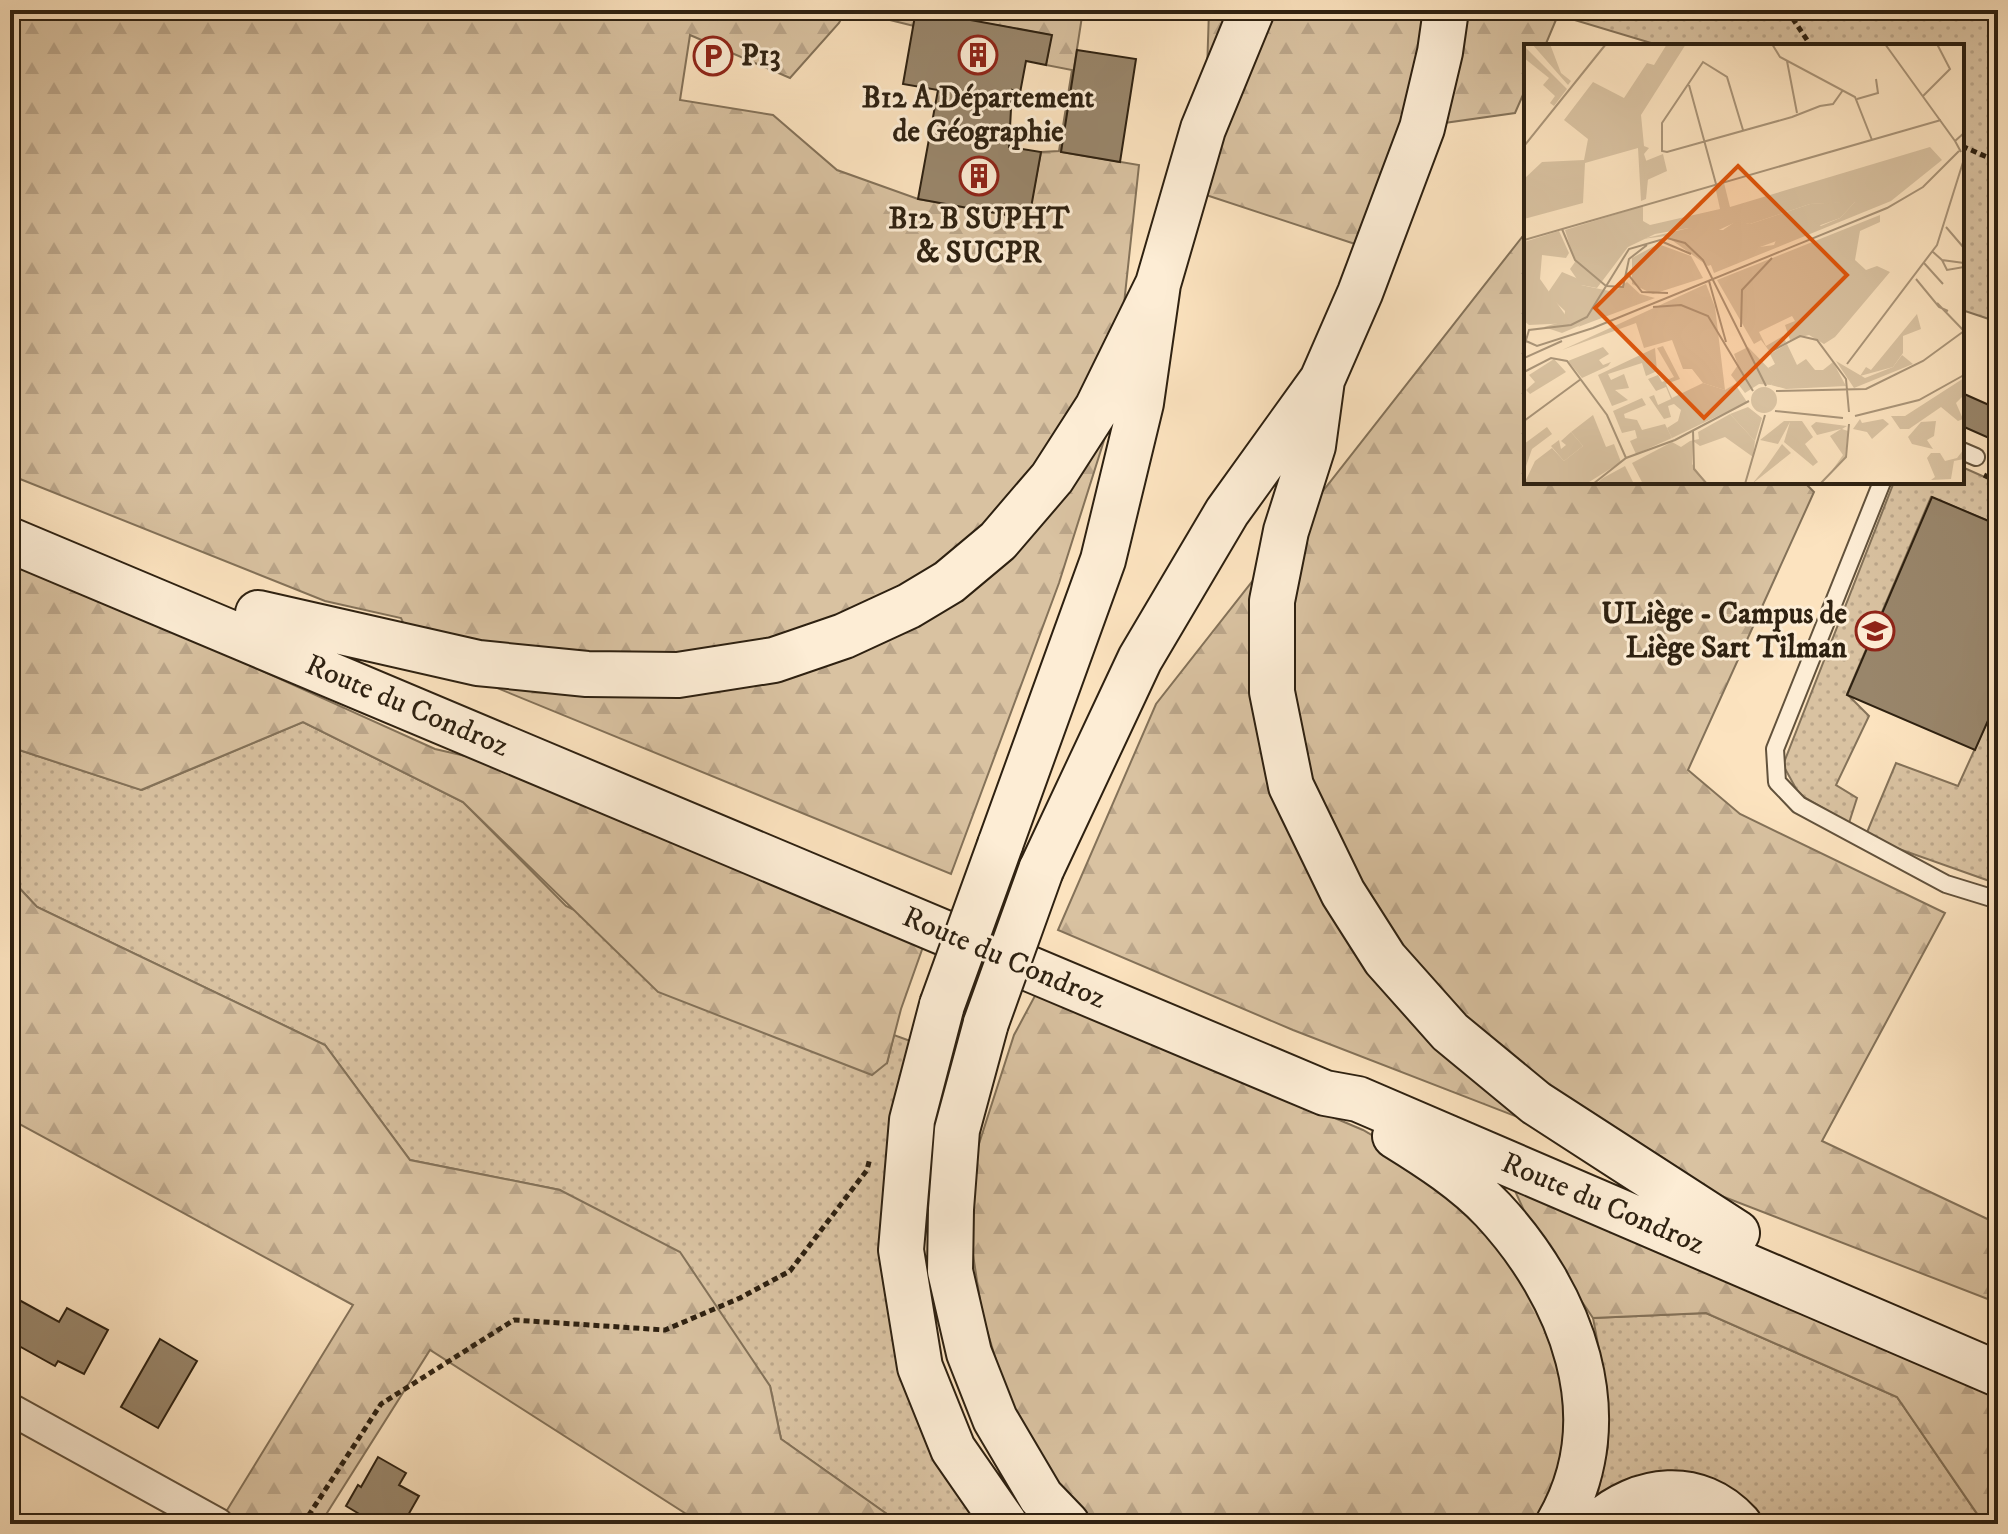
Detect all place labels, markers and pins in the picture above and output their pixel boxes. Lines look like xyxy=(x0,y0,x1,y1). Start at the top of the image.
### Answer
building icon: B12 A Département de Géographie xyxy=(957,34,999,76)
parking icon: P13 xyxy=(692,35,734,77)
place label: P13 xyxy=(741,38,781,75)
place label: B12 A Département de Géographie xyxy=(862,80,1095,151)
building icon: B12 B SUPHT & SUCPR xyxy=(958,155,1000,197)
place label: B12 B SUPHT & SUCPR xyxy=(889,201,1070,272)
place label: ULiège - Campus de Liège Sart Tilman xyxy=(1601,596,1848,667)
school or university icon: ULiège - Campus de Liège Sart Tilman xyxy=(1854,610,1896,652)

